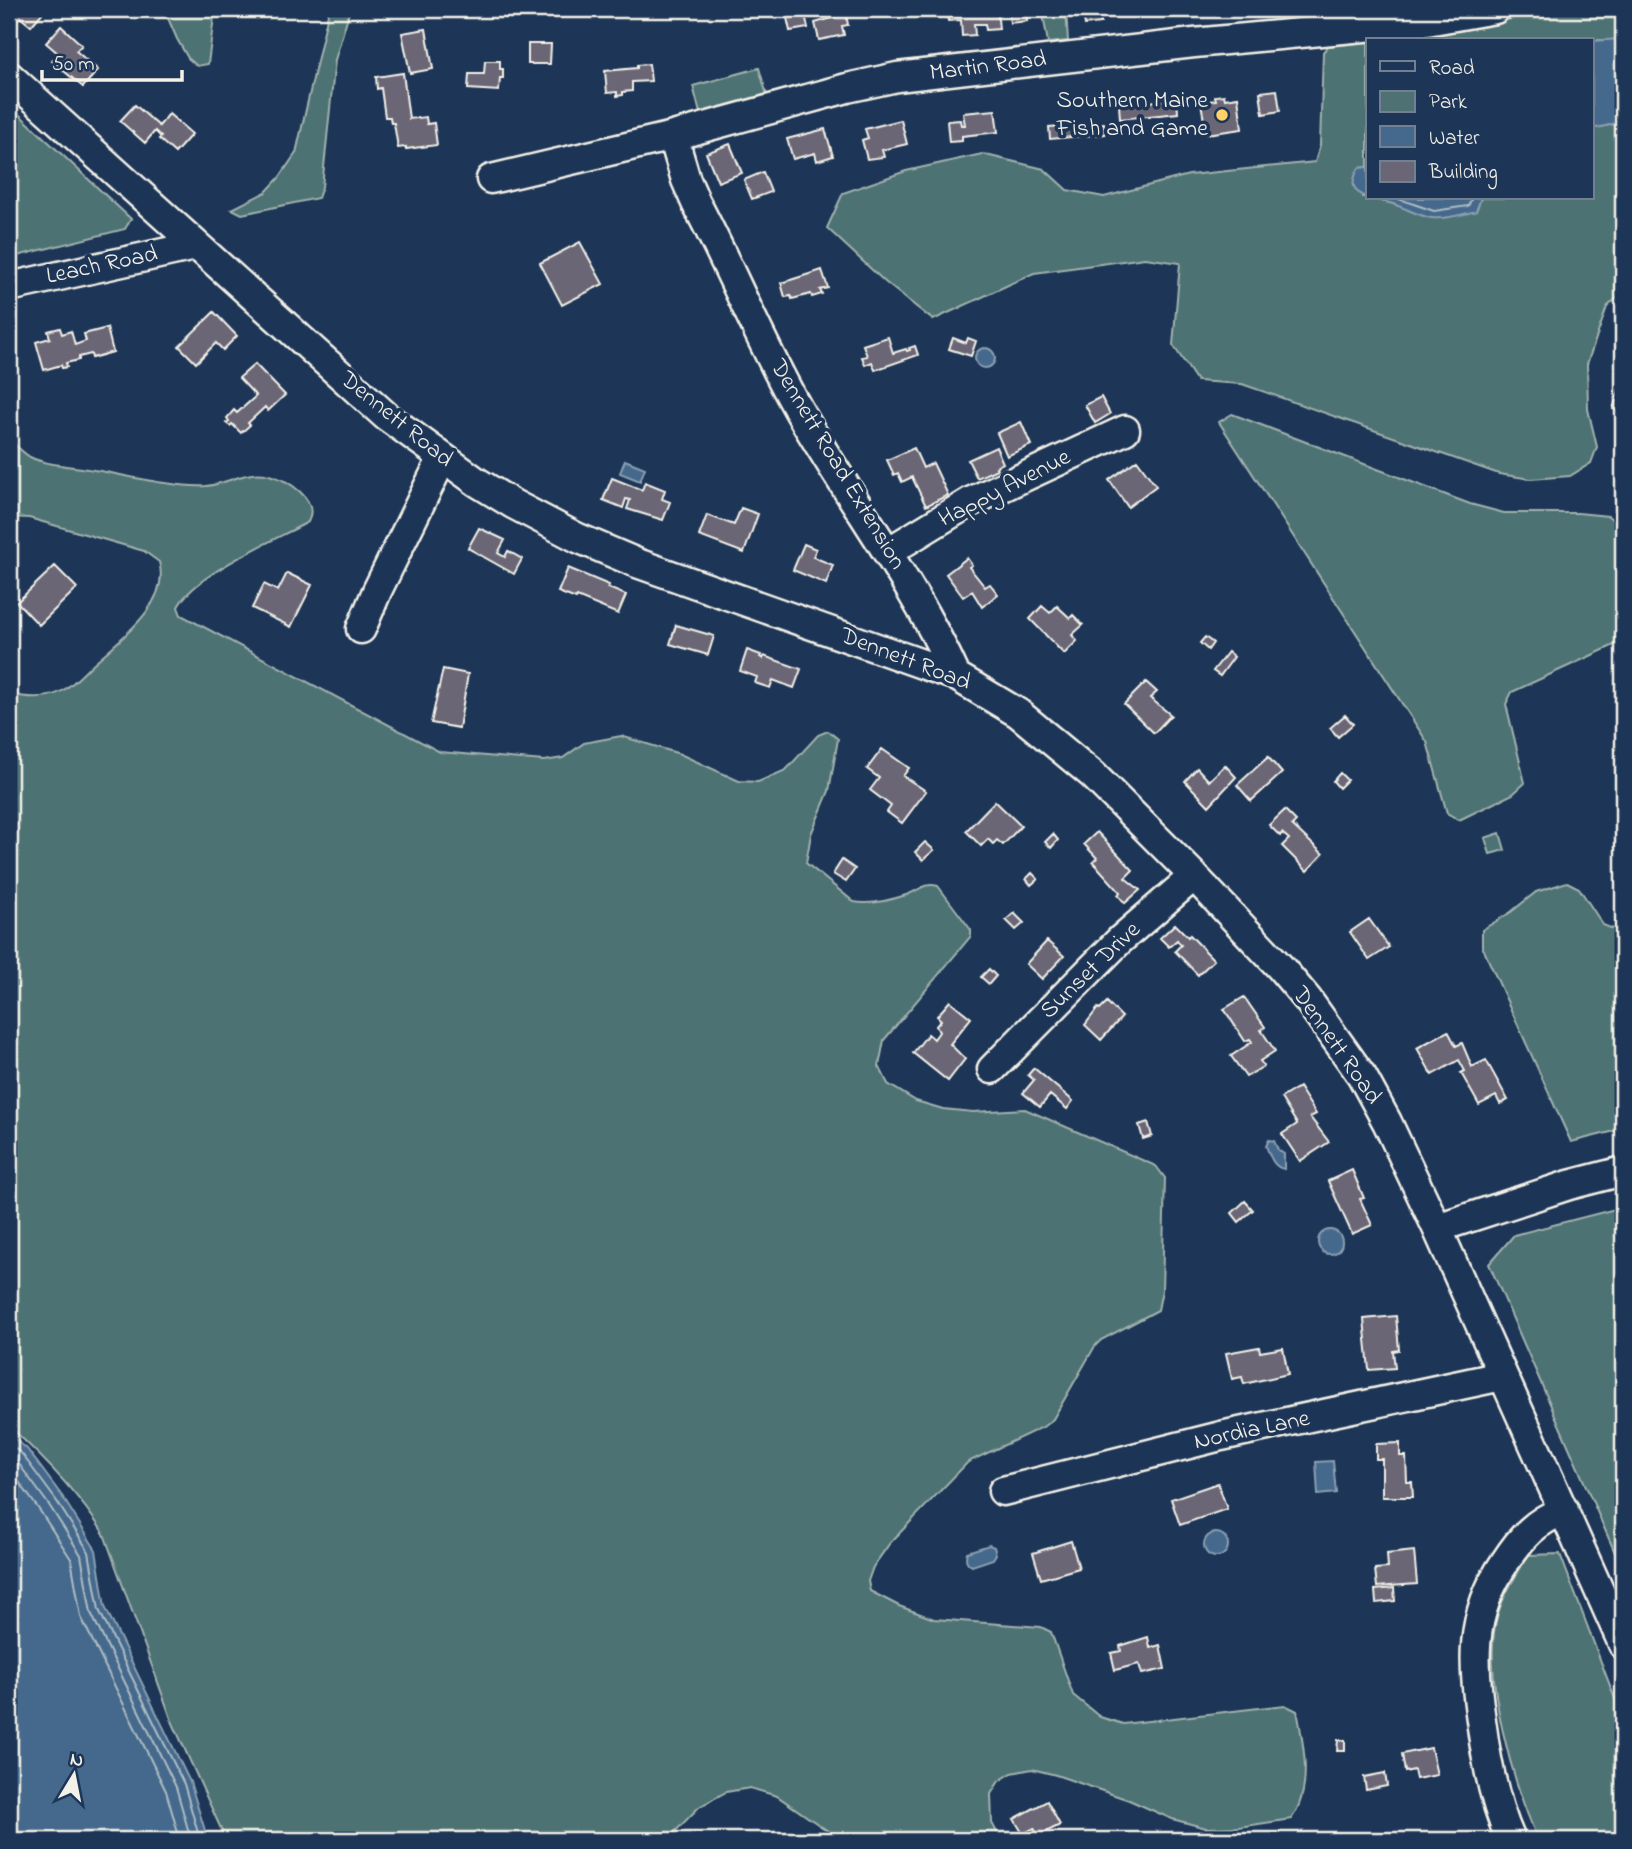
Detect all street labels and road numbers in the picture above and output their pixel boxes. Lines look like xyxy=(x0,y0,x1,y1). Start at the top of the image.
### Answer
street label: Martin Road xyxy=(928,42,1049,92)
street label: Leach Road xyxy=(43,237,161,295)
street label: Dennett Road Extension xyxy=(760,352,914,577)
street label: Dennett Road xyxy=(331,363,461,477)
street label: Happy Avenue xyxy=(933,441,1078,538)
street label: Dennett Road xyxy=(834,619,976,701)
street label: Sunset Drive xyxy=(1033,914,1149,1028)
street label: Dennett Road xyxy=(1282,979,1390,1113)
street label: Nordia Lane xyxy=(1191,1402,1313,1460)

